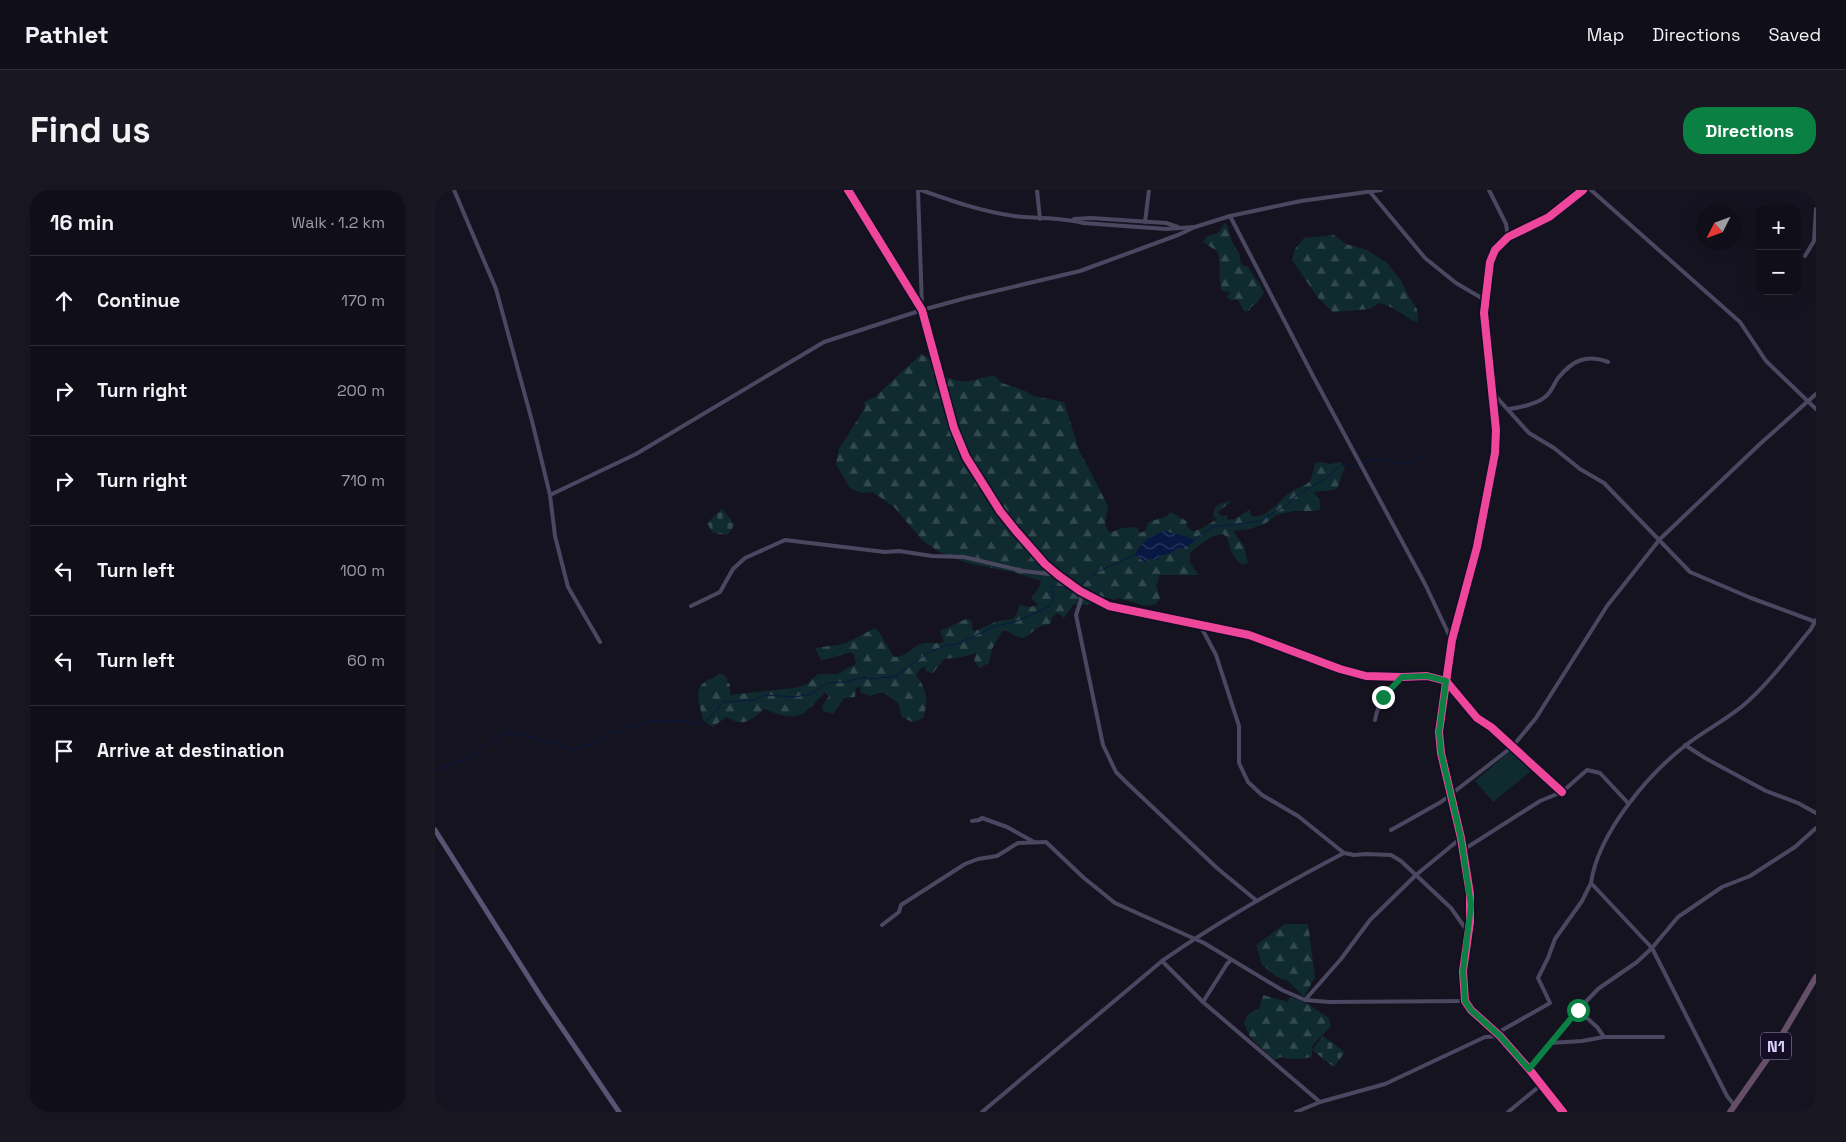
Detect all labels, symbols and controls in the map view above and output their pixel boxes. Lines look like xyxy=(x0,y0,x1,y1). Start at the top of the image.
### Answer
text: Pathlet xyxy=(25,19,109,50)
text: Map xyxy=(1587,23,1624,46)
text: Directions xyxy=(1652,23,1741,46)
text: Saved xyxy=(1769,23,1821,46)
button: Directions xyxy=(1683,107,1816,154)
text: Find us xyxy=(30,108,151,152)
north arrow xyxy=(1696,205,1741,250)
map controls xyxy=(1756,205,1801,295)
button: + xyxy=(1756,205,1801,250)
text: 16 min xyxy=(50,209,114,236)
text: Walk · 1.2 km xyxy=(291,212,385,233)
button: − xyxy=(1756,250,1801,295)
icon: ahead xyxy=(50,287,78,315)
text: Continue xyxy=(97,288,180,313)
text: 170 m xyxy=(341,290,385,311)
icon: right xyxy=(50,377,78,405)
text: Turn right xyxy=(97,378,187,403)
text: 200 m xyxy=(337,380,385,401)
icon: right xyxy=(50,467,78,495)
text: Turn right xyxy=(97,468,187,493)
text: 710 m xyxy=(341,470,385,491)
icon: left xyxy=(50,557,78,585)
text: Turn left xyxy=(97,558,175,583)
text: 100 m xyxy=(340,560,385,581)
icon: left xyxy=(50,647,78,675)
text: Turn left xyxy=(97,648,175,673)
text: 60 m xyxy=(347,650,385,671)
route end xyxy=(1372,686,1395,709)
icon: arrive xyxy=(50,737,78,765)
text: Arrive at destination xyxy=(97,738,285,763)
route start xyxy=(1567,999,1590,1022)
road number: N1 xyxy=(1761,1032,1791,1059)

